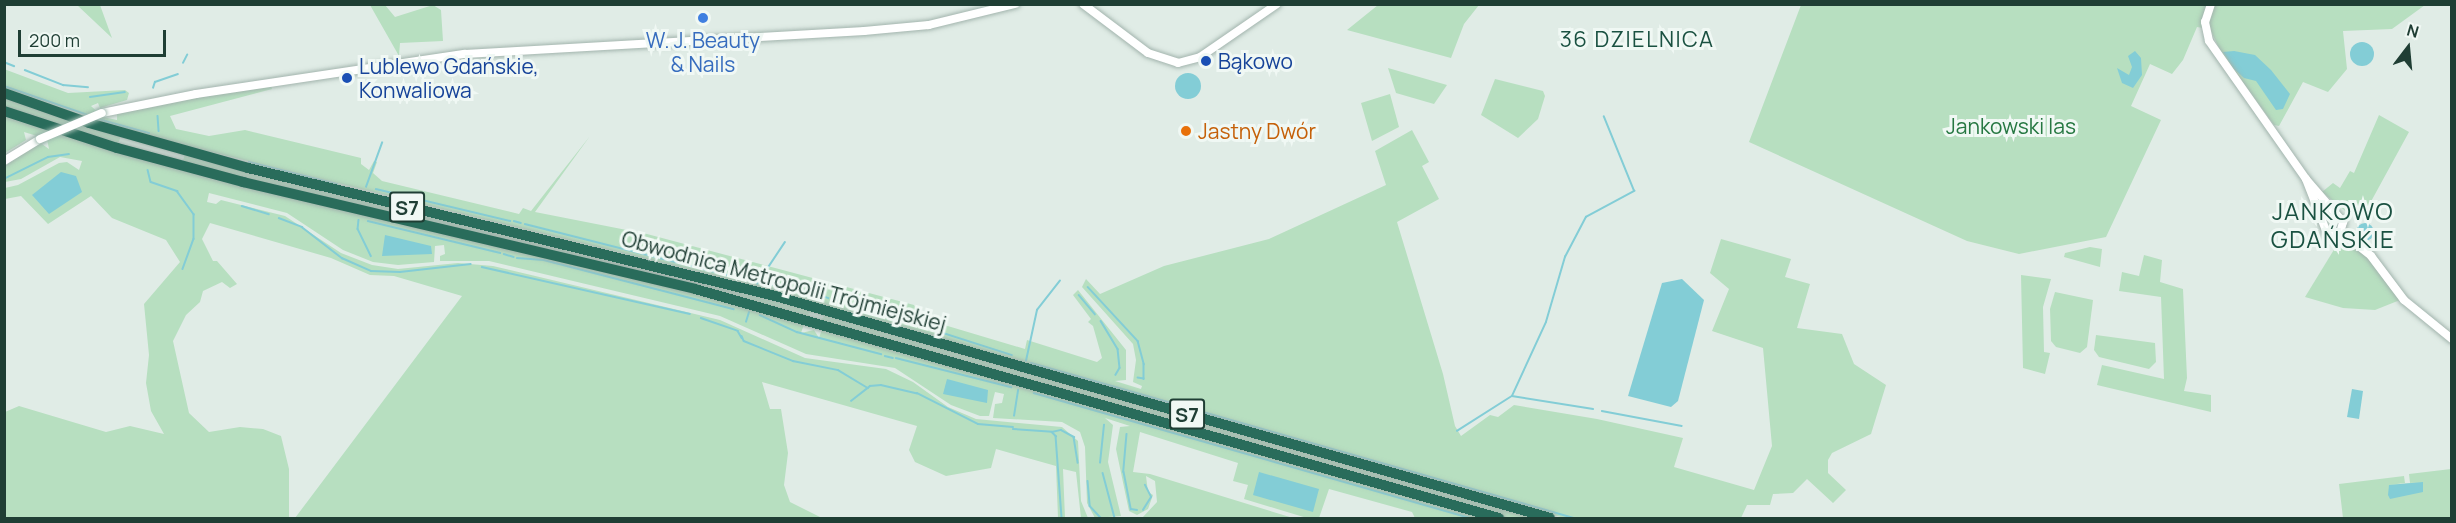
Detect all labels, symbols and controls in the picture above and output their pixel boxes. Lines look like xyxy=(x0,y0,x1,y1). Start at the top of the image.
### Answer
marker: W. J. Beauty & Nails xyxy=(696,11,710,25)
scale bar xyxy=(21,18,170,56)
north arrow xyxy=(2378,18,2438,78)
text: N xyxy=(2404,19,2422,43)
place label: W. J. Beauty & Nails xyxy=(646,27,760,77)
district label: 36 DZIELNICA xyxy=(1560,27,1714,53)
text: 200 m xyxy=(29,28,80,52)
place label: Bąkowo xyxy=(1218,48,1293,74)
place label: Lublewo Gdańskie, Konwaliowa xyxy=(359,53,539,103)
marker: Bąkowo xyxy=(1199,54,1213,68)
marker: Lublewo Gdańskie, Konwaliowa xyxy=(340,71,354,85)
park label: Jankowski las xyxy=(1946,113,2076,139)
place label: Jastny Dwór xyxy=(1198,118,1316,144)
marker: Jastny Dwór xyxy=(1179,124,1193,138)
road number: S7 xyxy=(389,190,425,224)
district label: JANKOWO GDAŃSKIE xyxy=(2271,197,2395,253)
street label: Obwodnica Metropolii Trójmiejskiej xyxy=(619,225,949,337)
road number: S7 xyxy=(1169,397,1205,431)

